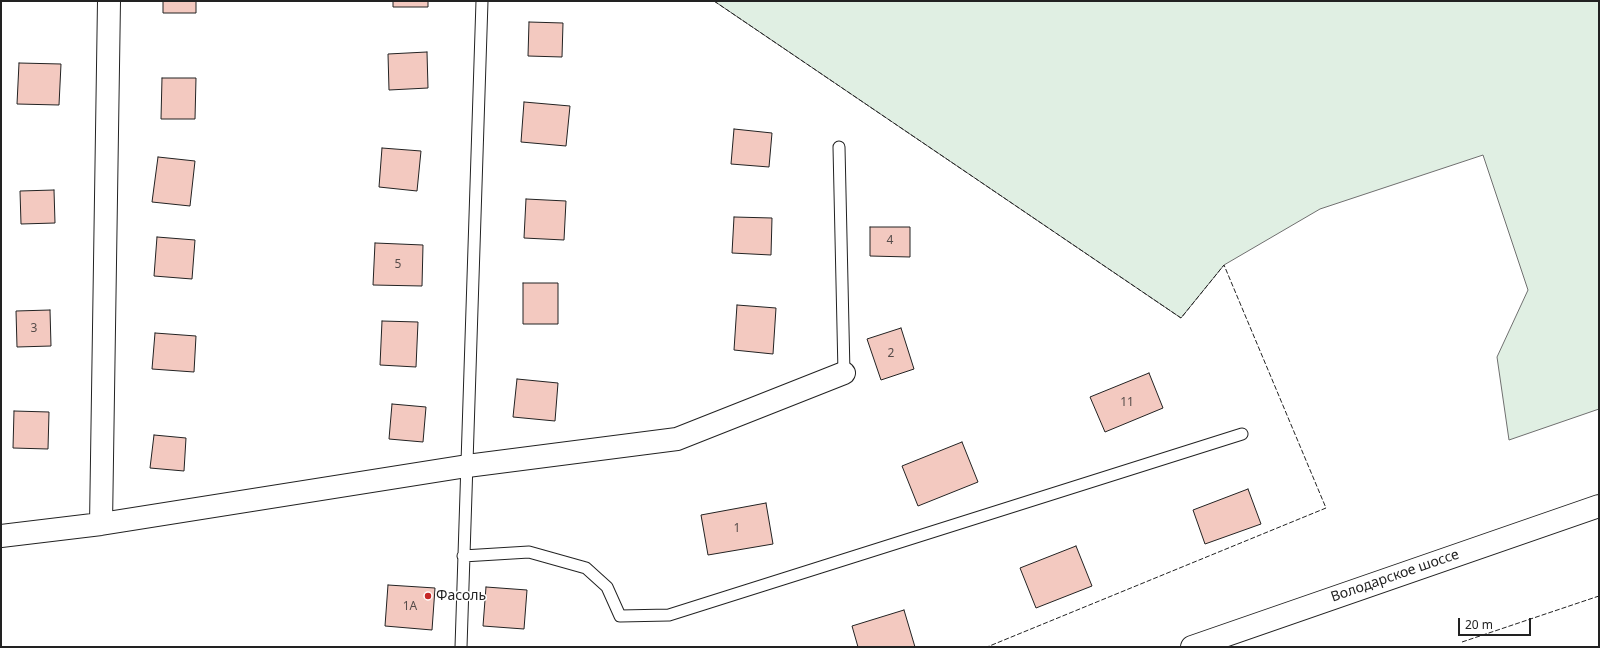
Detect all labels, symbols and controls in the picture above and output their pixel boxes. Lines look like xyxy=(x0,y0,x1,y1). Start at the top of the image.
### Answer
house number: 4 xyxy=(887,234,893,248)
house number: 5 xyxy=(395,258,401,272)
house number: 3 xyxy=(31,322,37,336)
house number: 2 xyxy=(888,347,894,361)
house number: 11 xyxy=(1120,396,1134,410)
house number: 1 xyxy=(734,522,740,536)
street label: Володарское шоссе xyxy=(1329,546,1461,606)
place label: Фасоль xyxy=(436,588,486,604)
marker: Фасоль xyxy=(423,591,433,601)
house number: 1А xyxy=(403,600,417,614)
scale bar xyxy=(1460,610,1533,636)
text: 20 m xyxy=(1465,616,1493,633)

